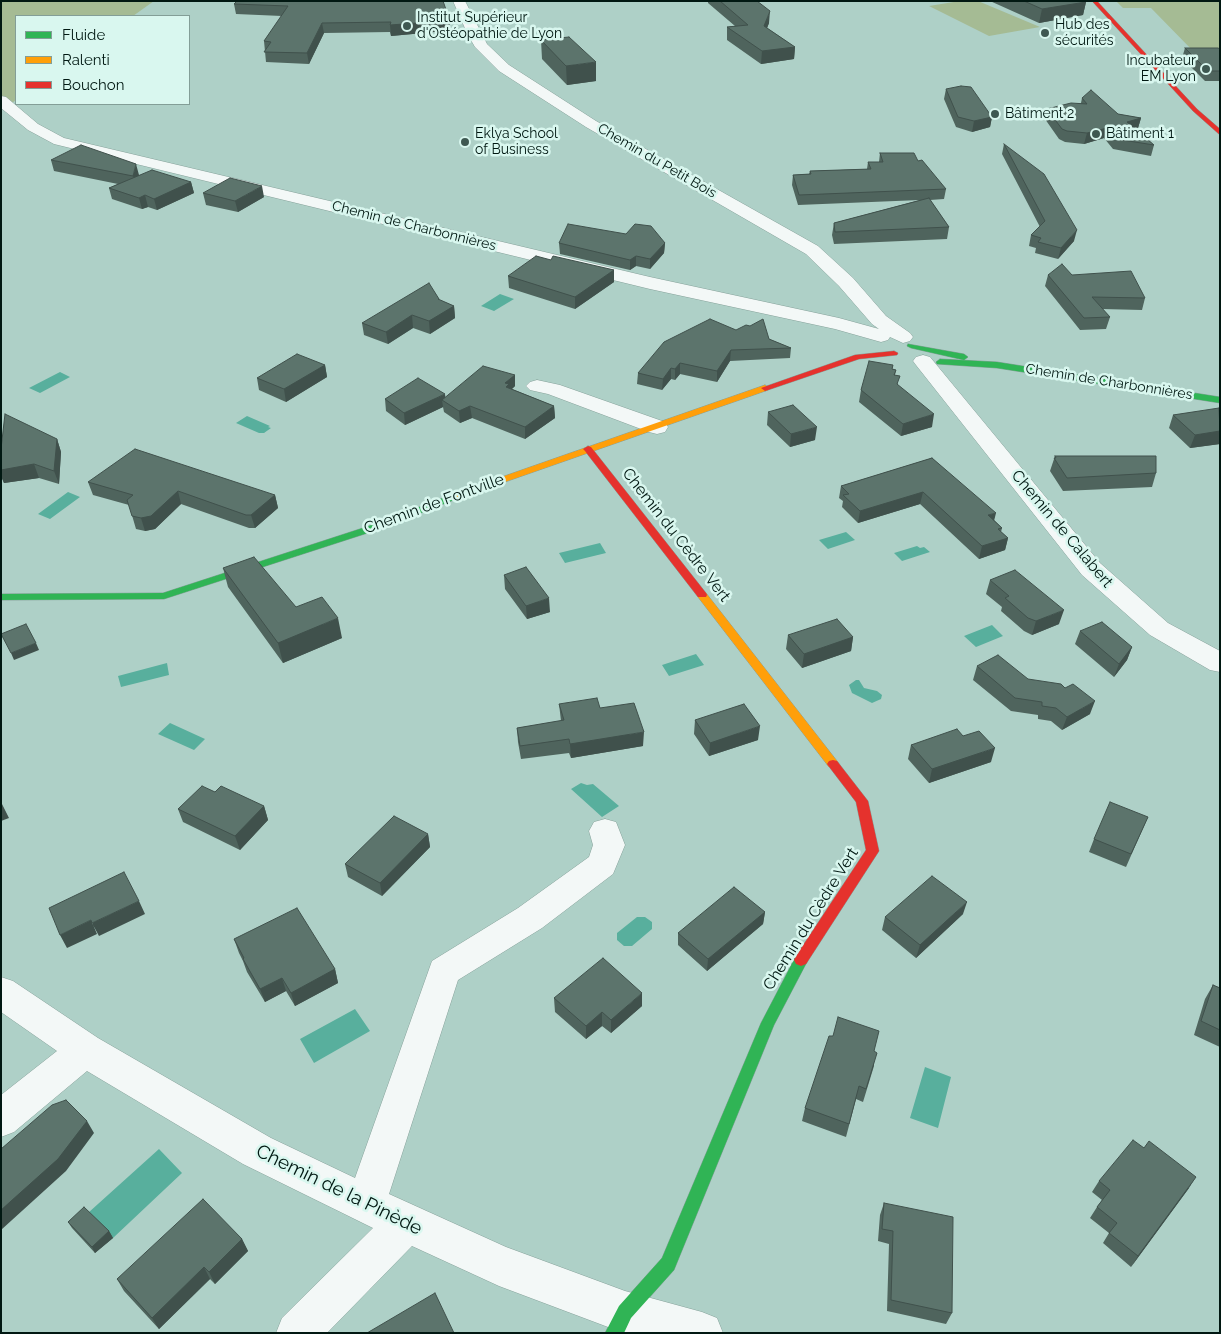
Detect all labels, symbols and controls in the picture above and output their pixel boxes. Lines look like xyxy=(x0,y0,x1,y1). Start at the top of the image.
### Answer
place label: Institut Supérieur d'Ostéopathie de Lyon xyxy=(417,10,562,42)
legend xyxy=(15,15,190,105)
place label: Hub des sécurités xyxy=(1055,17,1113,49)
marker: Institut Supérieur d'Ostéopathie de Lyon xyxy=(401,20,413,32)
text: Fluide xyxy=(62,26,105,44)
marker: Hub des sécurités xyxy=(1039,27,1051,39)
text: Ralenti xyxy=(62,51,110,69)
place label: Incubateur EM Lyon xyxy=(1126,53,1196,85)
marker: Incubateur EM Lyon xyxy=(1200,63,1212,75)
text: Bouchon xyxy=(62,76,124,94)
place label: Bâtiment 2 xyxy=(1005,106,1074,122)
marker: Bâtiment 2 xyxy=(989,108,1001,120)
street label: Chemin du Petit Bois xyxy=(595,120,719,202)
place label: Eklya School of Business xyxy=(475,126,558,158)
place label: Bâtiment 1 xyxy=(1106,126,1174,142)
marker: Bâtiment 1 xyxy=(1090,128,1102,140)
marker: Eklya School of Business xyxy=(459,136,471,148)
street label: Chemin de Charbonnières xyxy=(330,197,498,255)
street label: Chemin de Charbonnières xyxy=(1024,361,1194,403)
street label: Chemin du Cèdre Vert xyxy=(618,464,734,606)
street label: Chemin de Calabert xyxy=(1007,466,1117,592)
street label: Chemin de Fontville xyxy=(361,470,507,538)
street label: Chemin du Cèdre Vert xyxy=(759,844,863,994)
street label: Chemin de la Pinède xyxy=(252,1140,426,1240)

